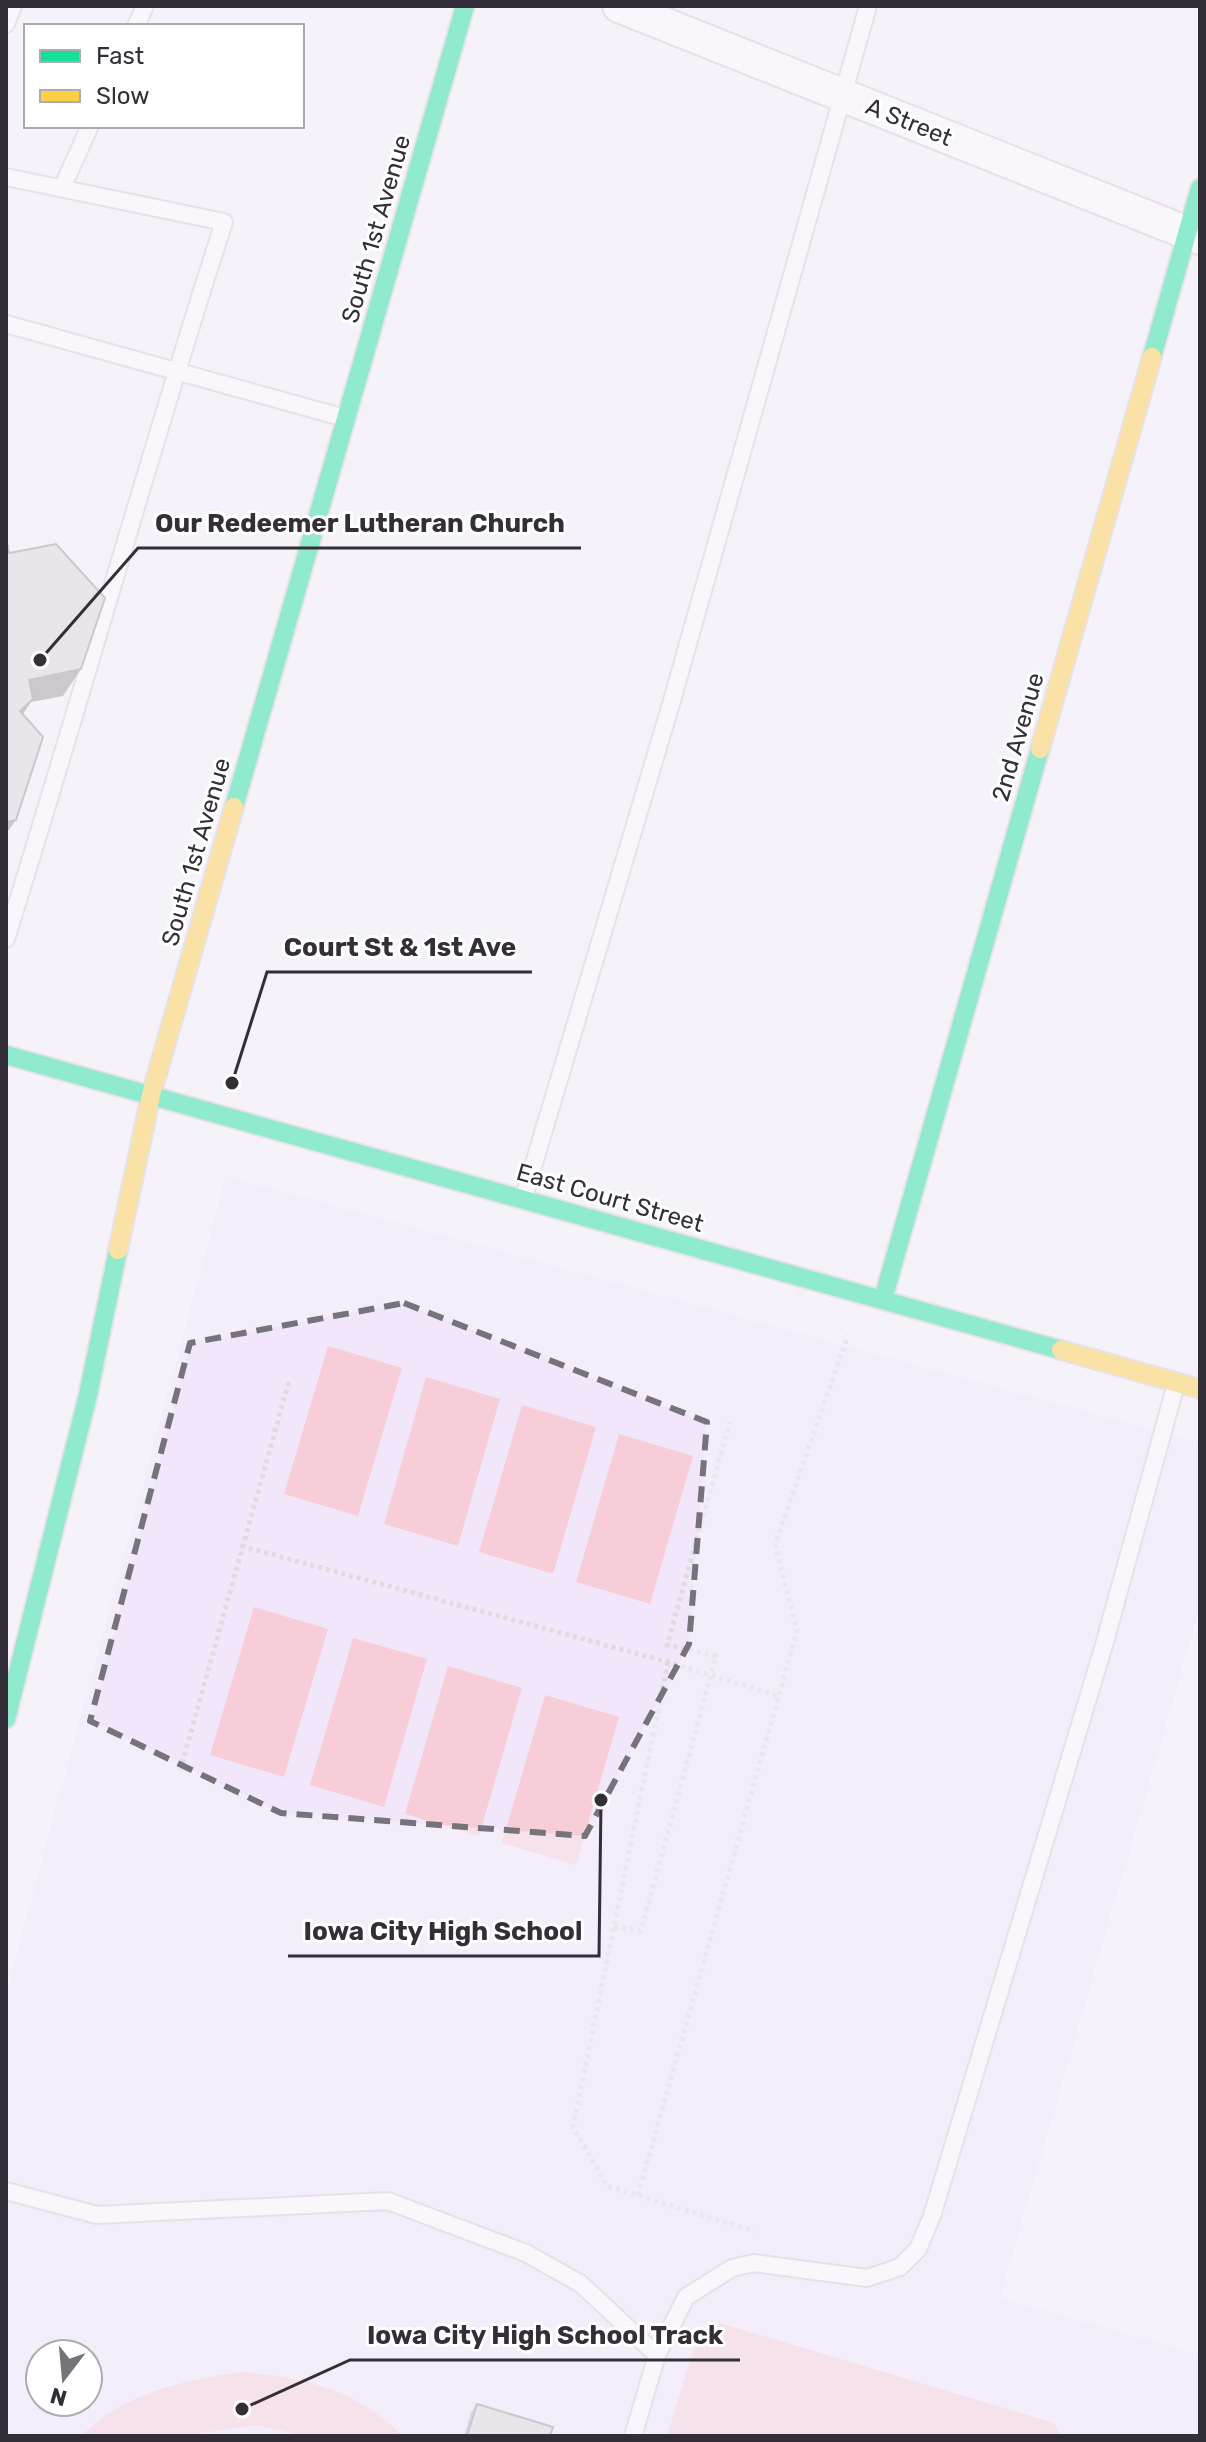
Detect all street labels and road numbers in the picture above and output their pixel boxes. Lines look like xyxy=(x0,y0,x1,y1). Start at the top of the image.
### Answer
street label: A Street xyxy=(862,92,956,152)
street label: South 1st Avenue xyxy=(336,132,416,326)
street label: 2nd Avenue xyxy=(986,670,1050,804)
street label: South 1st Avenue xyxy=(156,755,236,949)
street label: East Court Street xyxy=(513,1158,707,1238)

